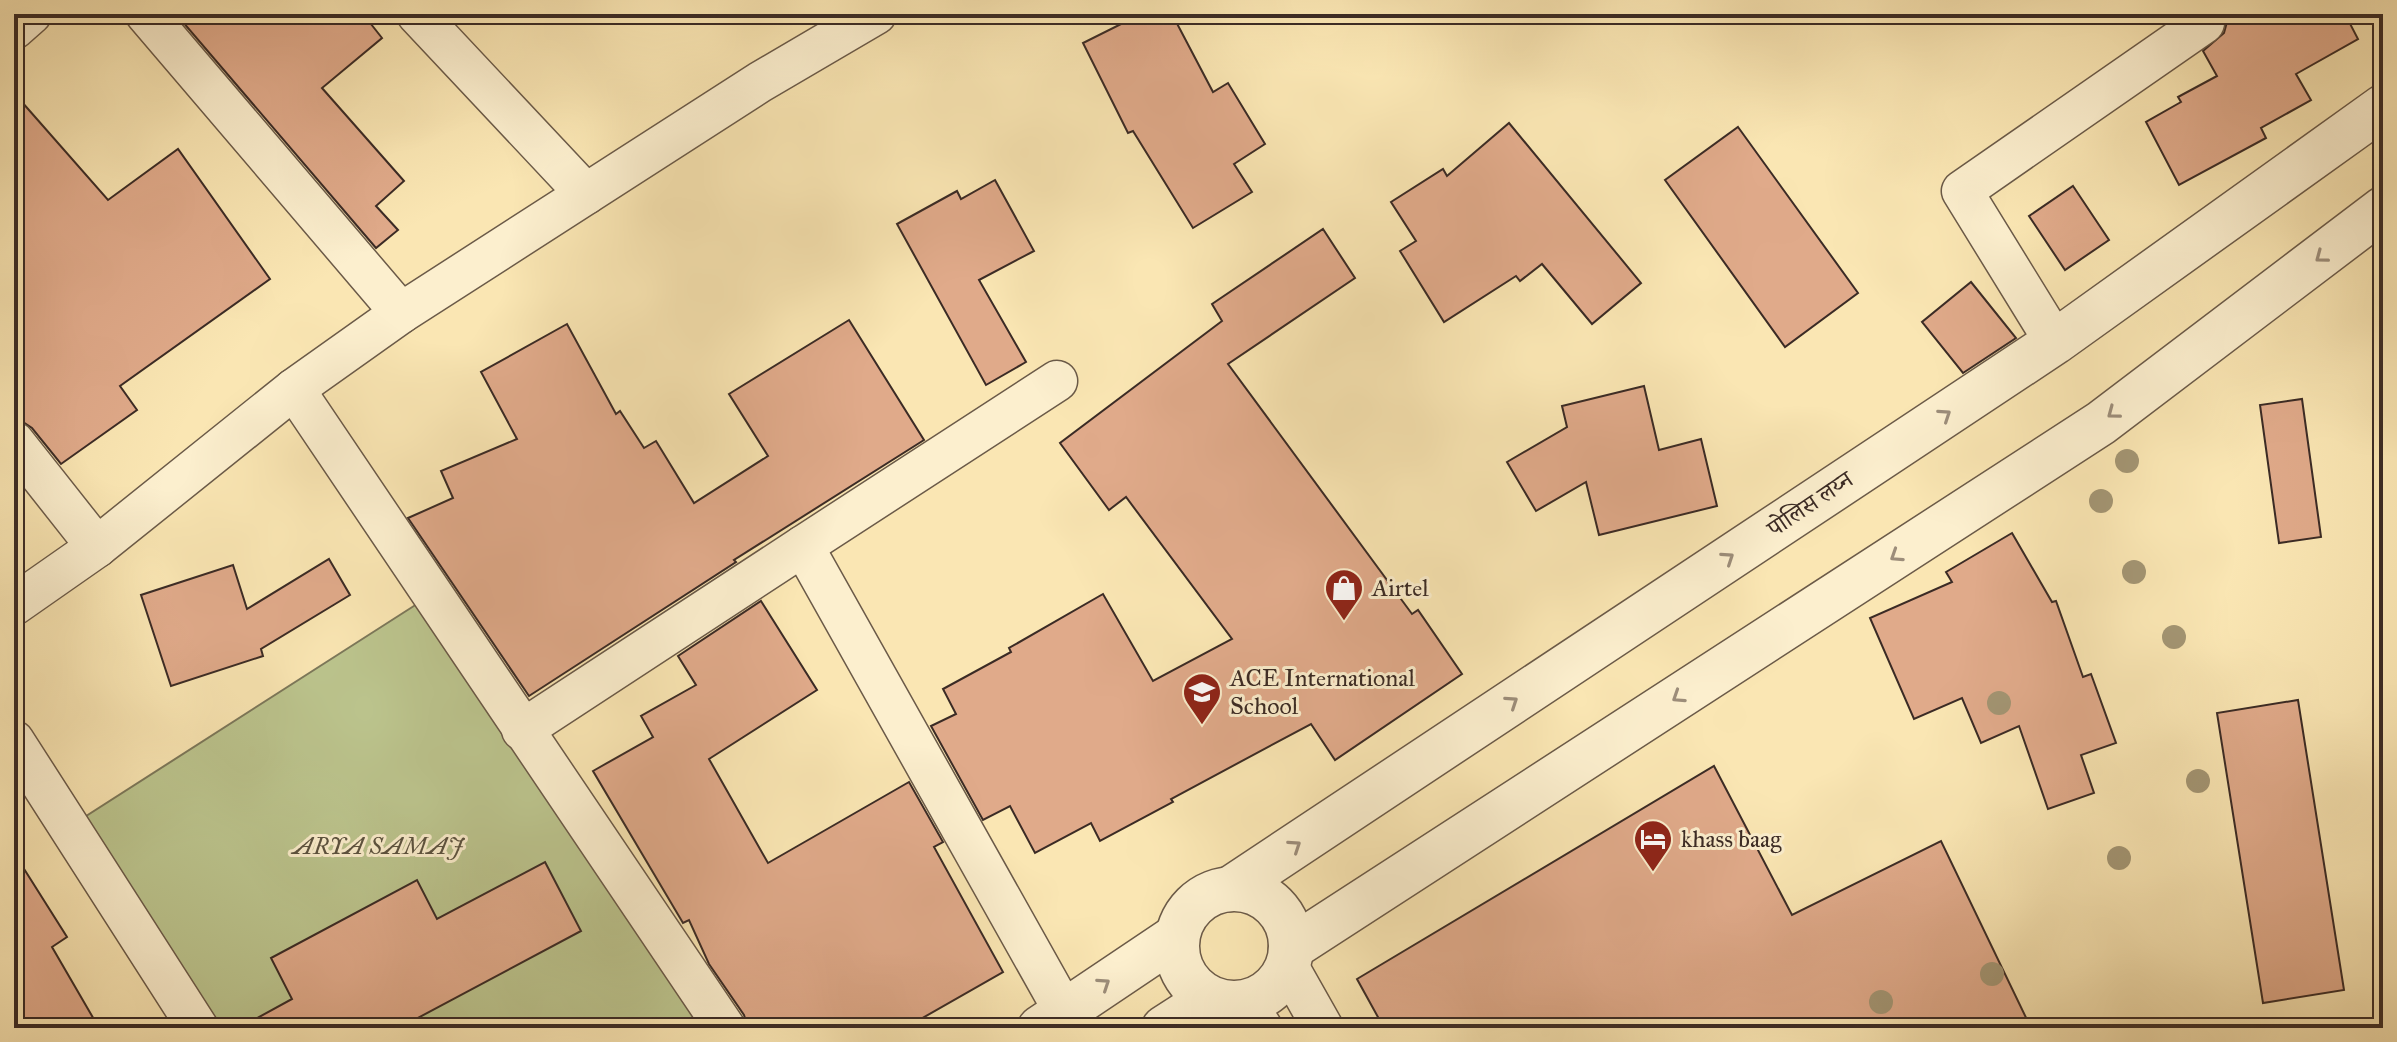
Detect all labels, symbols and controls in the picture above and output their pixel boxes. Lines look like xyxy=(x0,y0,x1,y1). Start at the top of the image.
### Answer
one-way arrow xyxy=(2315,247,2330,261)
one-way arrow xyxy=(2108,404,2122,418)
one-way arrow xyxy=(1936,409,1951,424)
street label: पोलिस लय्न xyxy=(1760,463,1860,544)
one-way arrow xyxy=(1890,546,1905,561)
one-way arrow xyxy=(1720,553,1734,568)
shop icon: Airtel xyxy=(1323,567,1365,622)
place label: Airtel xyxy=(1371,573,1429,603)
place label: ACE International School xyxy=(1229,663,1415,721)
school or university icon: ACE International School xyxy=(1181,671,1223,726)
one-way arrow xyxy=(1672,688,1686,703)
one-way arrow xyxy=(1503,697,1517,712)
hotel icon: khass baag xyxy=(1632,818,1674,873)
place label: khass baag xyxy=(1681,824,1782,854)
park label: ARYA SAMAJ xyxy=(290,831,466,861)
one-way arrow xyxy=(1286,840,1301,855)
one-way arrow xyxy=(1096,979,1110,994)

